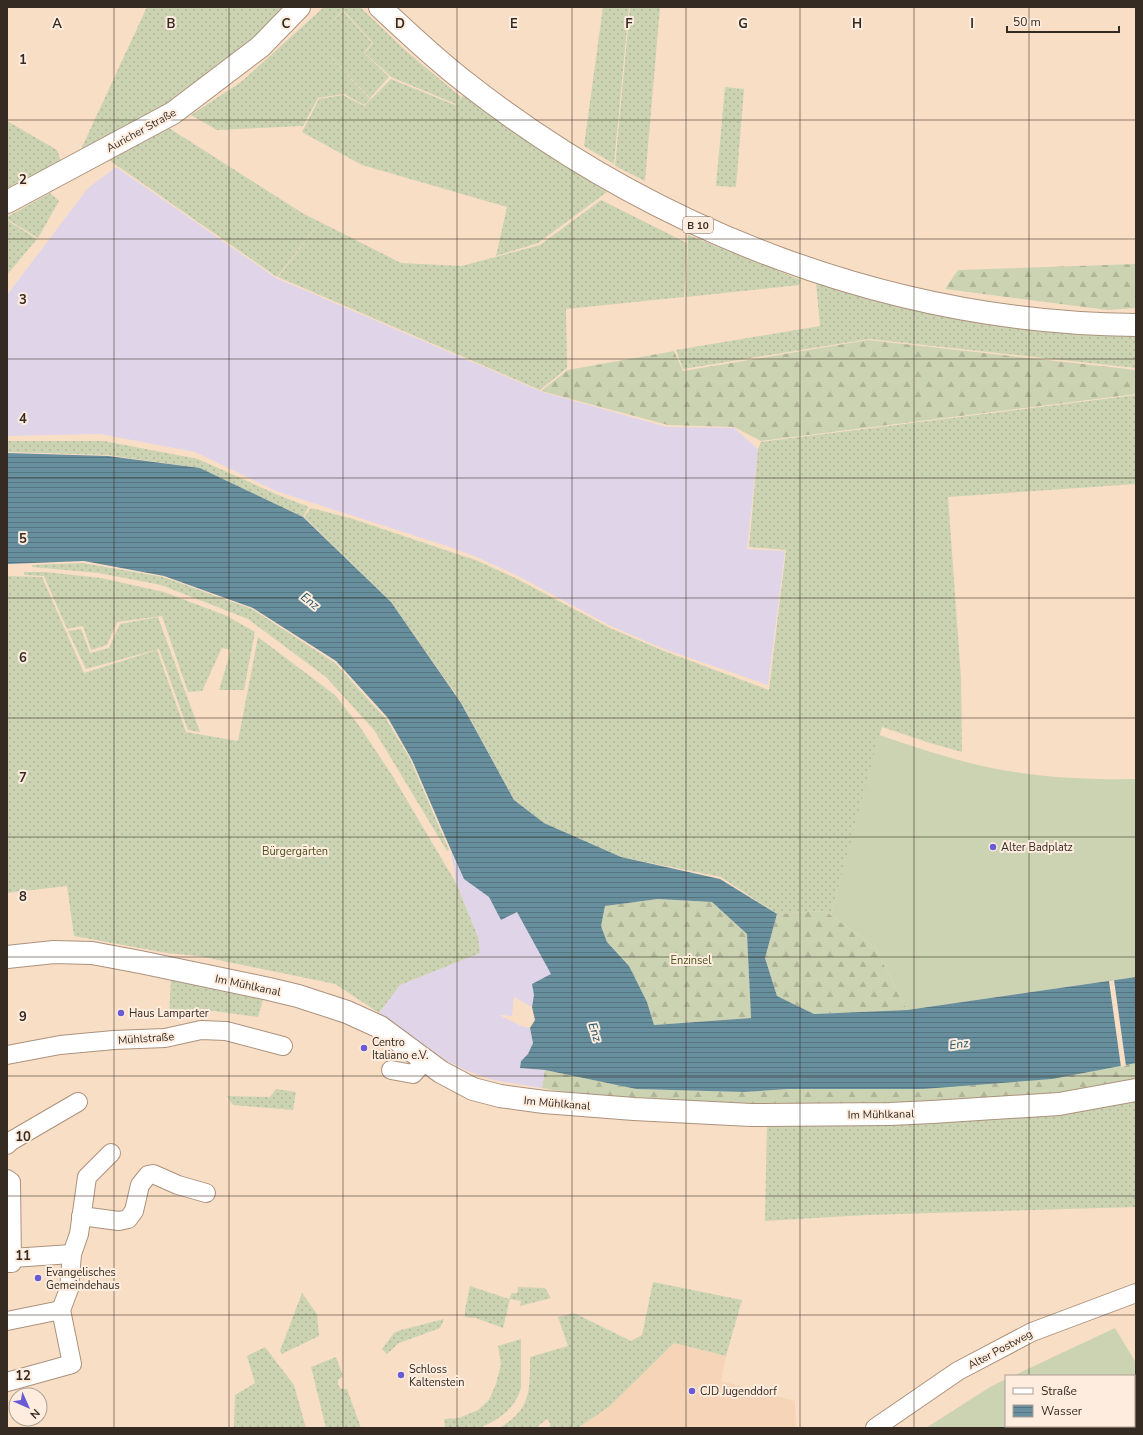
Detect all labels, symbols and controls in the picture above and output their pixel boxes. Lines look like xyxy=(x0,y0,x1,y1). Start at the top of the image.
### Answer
scale bar xyxy=(1007,8,1119,34)
text: 50 m xyxy=(1013,14,1041,30)
text: A xyxy=(52,15,62,33)
text: B xyxy=(167,15,176,33)
text: C xyxy=(282,15,291,33)
text: D xyxy=(395,15,405,33)
text: E xyxy=(510,15,518,33)
text: F xyxy=(625,15,633,33)
text: G xyxy=(738,15,748,33)
text: H xyxy=(852,15,862,33)
text: I xyxy=(970,15,974,33)
text: 1 xyxy=(19,51,27,69)
street label: Auricher Straße xyxy=(104,105,179,156)
text: 2 xyxy=(19,171,27,189)
road number: B 10 xyxy=(683,217,713,233)
text: 3 xyxy=(19,291,27,309)
text: 4 xyxy=(19,410,27,428)
text: 5 xyxy=(19,530,27,548)
water label: Enz xyxy=(297,589,323,614)
text: 6 xyxy=(19,649,27,667)
text: 7 xyxy=(19,769,27,787)
place label: Alter Badplatz xyxy=(1001,840,1073,855)
marker: Alter Badplatz xyxy=(988,842,998,852)
park label: Bürgergärten xyxy=(262,844,328,859)
text: 8 xyxy=(19,888,27,906)
park label: Enzinsel xyxy=(671,953,712,968)
street label: Im Mühlkanal xyxy=(214,971,283,1000)
place label: Haus Lamparter xyxy=(129,1006,209,1021)
text: 9 xyxy=(19,1008,27,1026)
marker: Haus Lamparter xyxy=(116,1008,126,1018)
water label: Enz xyxy=(585,1020,606,1044)
street label: Mühlstraße xyxy=(117,1029,175,1048)
place label: Centro Italiano e.V. xyxy=(372,1035,429,1063)
water label: Enz xyxy=(948,1035,970,1053)
marker: Centro Italiano e.V. xyxy=(359,1043,369,1053)
street label: Im Mühlkanal xyxy=(523,1093,592,1114)
street label: Im Mühlkanal xyxy=(848,1106,915,1123)
text: 10 xyxy=(15,1128,31,1146)
text: 11 xyxy=(15,1247,31,1265)
place label: Evangelisches Gemeindehaus xyxy=(46,1265,120,1293)
marker: Evangelisches Gemeindehaus xyxy=(33,1273,43,1283)
street label: Alter Postweg xyxy=(965,1326,1035,1373)
place label: Schloss Kaltenstein xyxy=(409,1362,464,1390)
text: 12 xyxy=(15,1367,31,1385)
marker: Schloss Kaltenstein xyxy=(396,1370,406,1380)
legend xyxy=(1005,1375,1135,1427)
text: Straße xyxy=(1041,1383,1077,1399)
place label: CJD Jugenddorf xyxy=(700,1384,777,1399)
marker: CJD Jugenddorf xyxy=(687,1386,697,1396)
north arrow xyxy=(8,1387,48,1427)
text: Wasser xyxy=(1041,1403,1083,1419)
text: N xyxy=(27,1406,43,1422)

